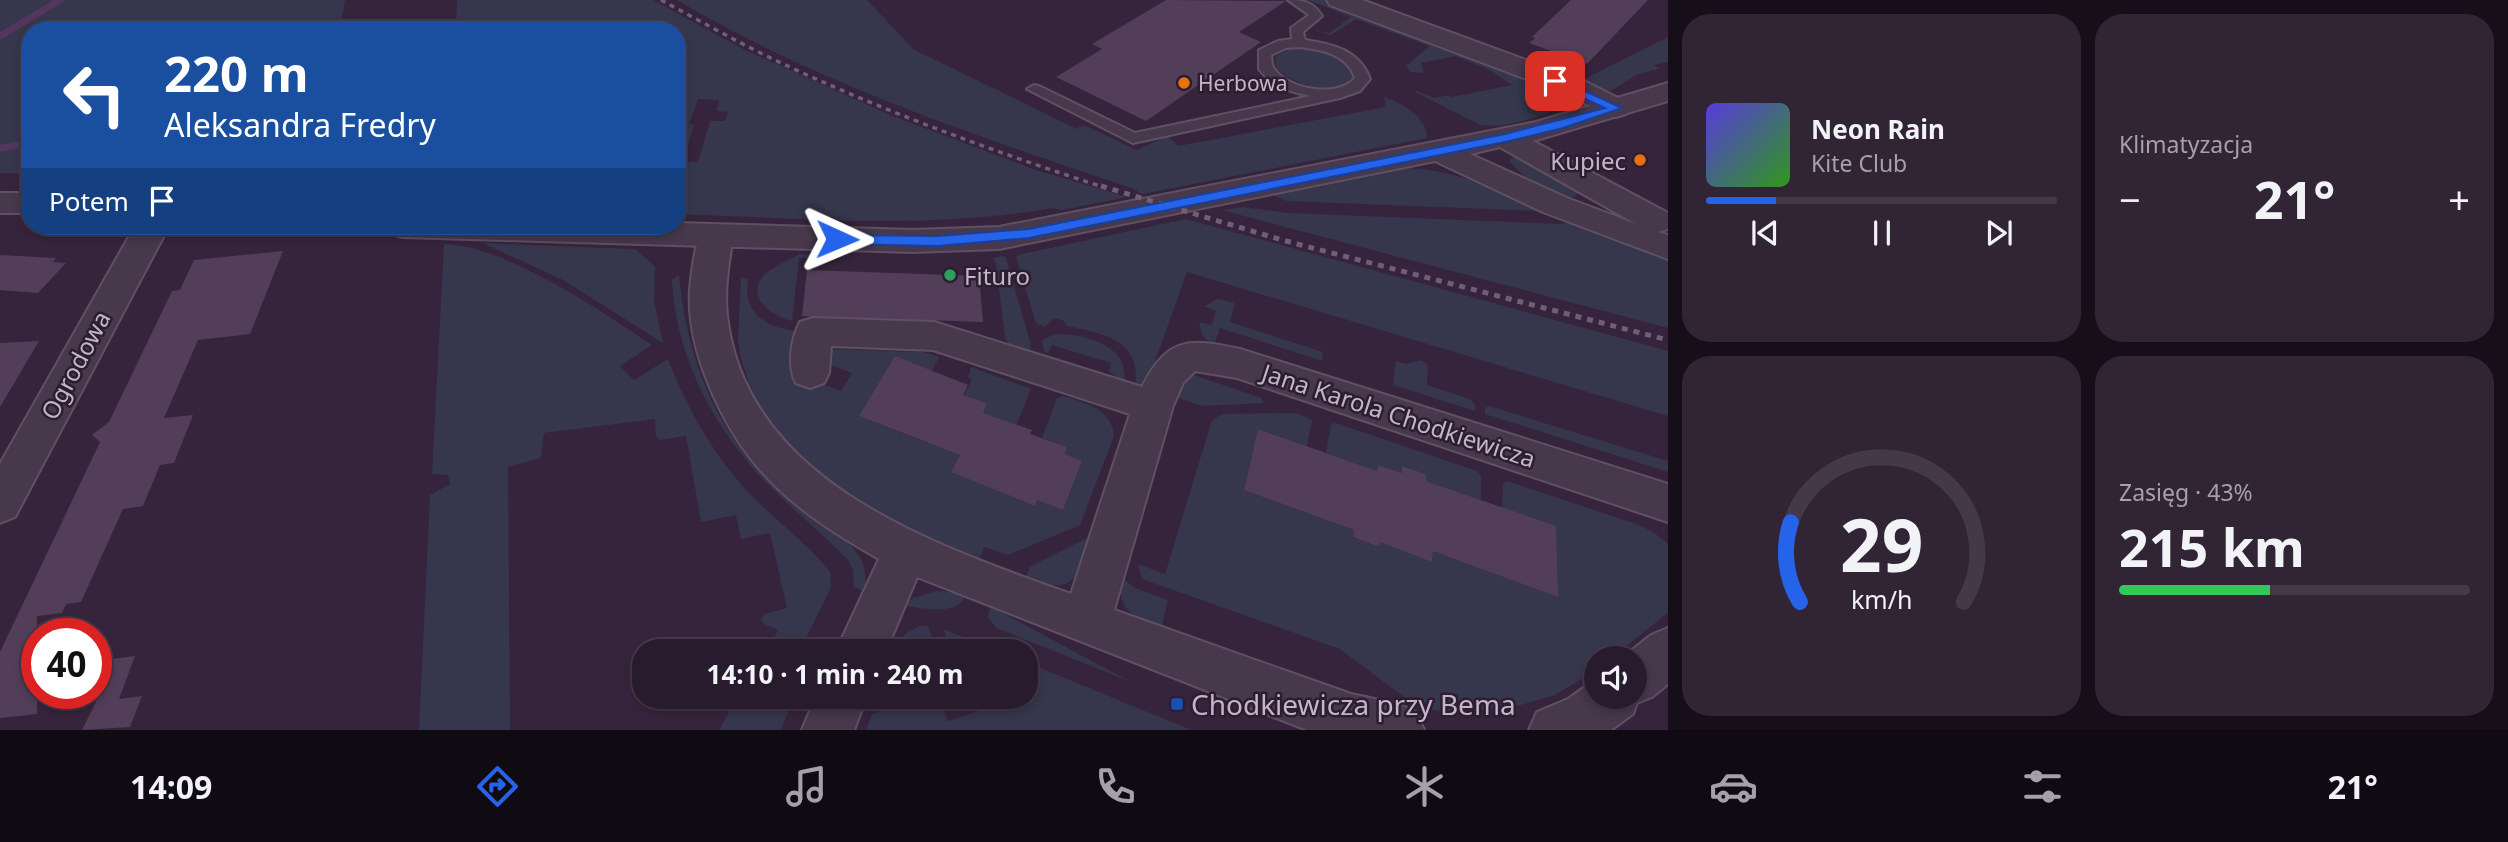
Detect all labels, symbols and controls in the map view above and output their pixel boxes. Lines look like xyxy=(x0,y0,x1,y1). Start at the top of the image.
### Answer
text: 220 m xyxy=(164,40,309,106)
icon: left xyxy=(49,49,140,140)
pin xyxy=(1525,51,1585,111)
icon: arrive xyxy=(1536,62,1574,100)
place label: Herbowa xyxy=(1198,69,1288,97)
marker: Herbowa xyxy=(1176,75,1192,91)
text: Aleksandra Fredry xyxy=(164,103,436,146)
text: Neon Rain xyxy=(1811,111,1945,147)
text: Klimatyzacja xyxy=(2119,128,2253,160)
place label: Kupiec xyxy=(1550,144,1626,177)
text: Kite Club xyxy=(1811,147,1907,179)
marker: Kupiec xyxy=(1632,152,1648,168)
text: 21° xyxy=(2254,163,2335,234)
text: − xyxy=(2119,173,2141,225)
text: + xyxy=(2448,173,2470,225)
icon: arrive xyxy=(143,182,181,220)
text: Potem xyxy=(49,183,129,219)
position arrow xyxy=(800,202,874,276)
icon: previous xyxy=(1746,214,1784,252)
icon: pause xyxy=(1863,214,1901,252)
icon: next xyxy=(1980,214,2018,252)
place label: Fituro xyxy=(964,259,1030,292)
marker: Fituro xyxy=(942,267,958,283)
street label: Ogrodowa xyxy=(33,305,117,425)
street label: Jana Karola Chodkiewicza xyxy=(1256,355,1540,475)
text: Zasięg · 43% xyxy=(2119,476,2253,508)
text: 29 xyxy=(1840,494,1923,593)
text: 215 km xyxy=(2119,511,2305,582)
text: km/h xyxy=(1851,582,1912,616)
speed limit sign: 40 xyxy=(21,618,112,709)
map controls xyxy=(1584,646,1647,709)
button: sound xyxy=(1584,646,1647,709)
text: 14:10 · 1 min · 240 m xyxy=(707,656,963,692)
place label: Chodkiewicza przy Bema xyxy=(1191,685,1516,723)
marker: Chodkiewicza przy Bema xyxy=(1169,696,1185,712)
icon: directions xyxy=(473,762,522,811)
icon: music xyxy=(782,762,831,811)
icon: phone xyxy=(1091,762,1140,811)
icon: climate xyxy=(1400,762,1449,811)
icon: car xyxy=(1709,762,1758,811)
icon: filters xyxy=(2018,762,2067,811)
text: 14:09 xyxy=(130,765,212,808)
text: 21° xyxy=(2328,765,2378,808)

